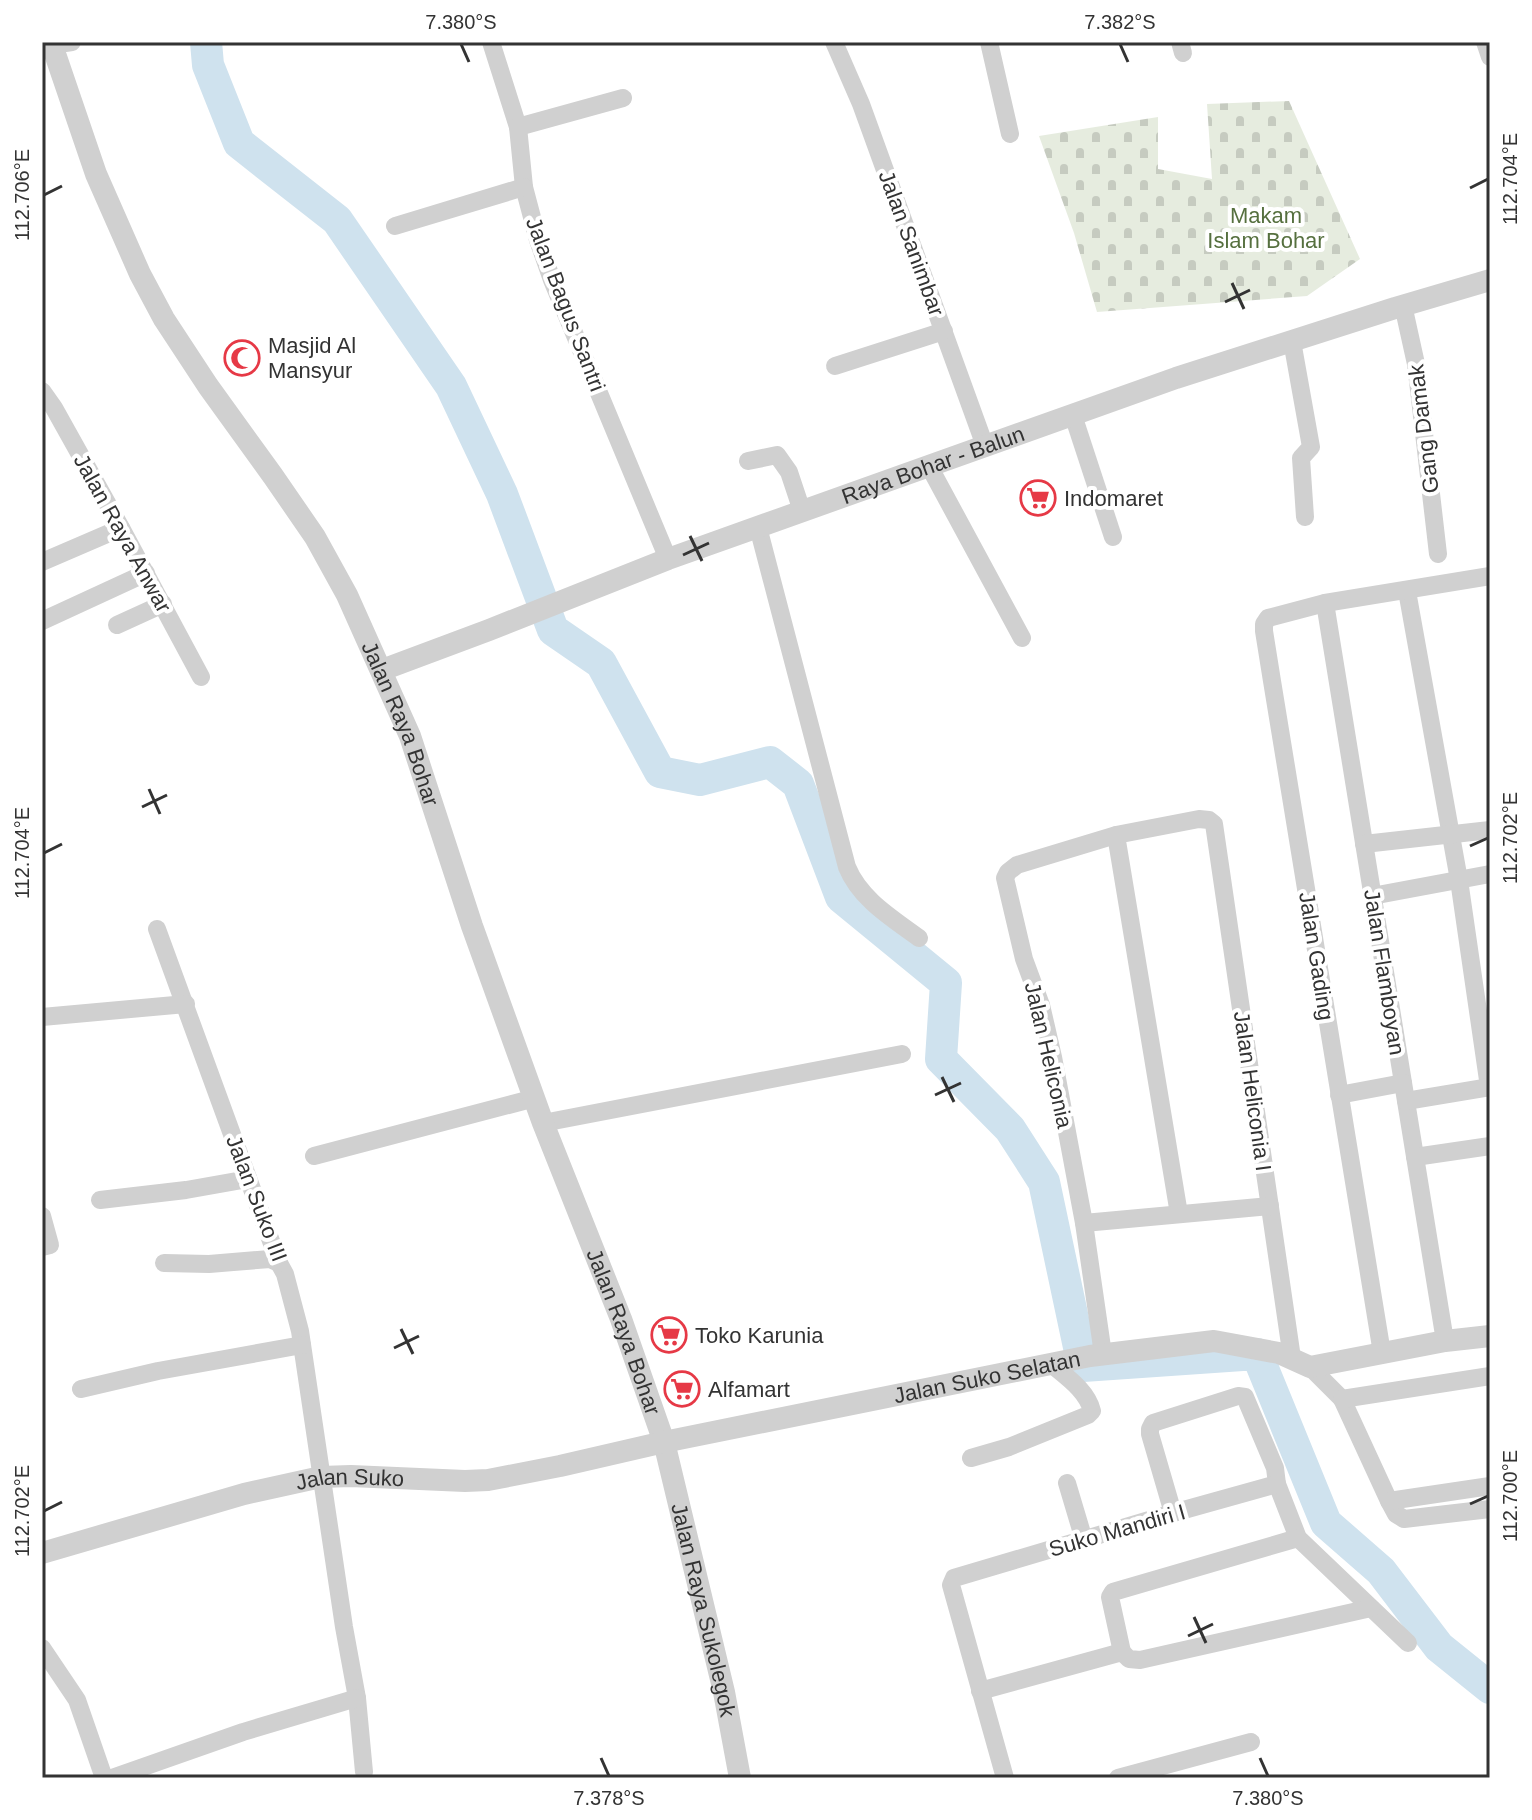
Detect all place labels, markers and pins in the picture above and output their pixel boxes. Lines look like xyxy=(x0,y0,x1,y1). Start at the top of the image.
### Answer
place label: Masjid Al Mansyur xyxy=(268,333,356,383)
mosque icon: Masjid Al Mansyur xyxy=(223,339,261,377)
supermarket icon: Indomaret xyxy=(1019,479,1057,517)
place label: Indomaret xyxy=(1064,486,1163,511)
supermarket icon: Toko Karunia xyxy=(650,1316,688,1354)
place label: Toko Karunia xyxy=(695,1323,824,1348)
supermarket icon: Alfamart xyxy=(663,1370,701,1408)
place label: Alfamart xyxy=(708,1377,790,1402)

